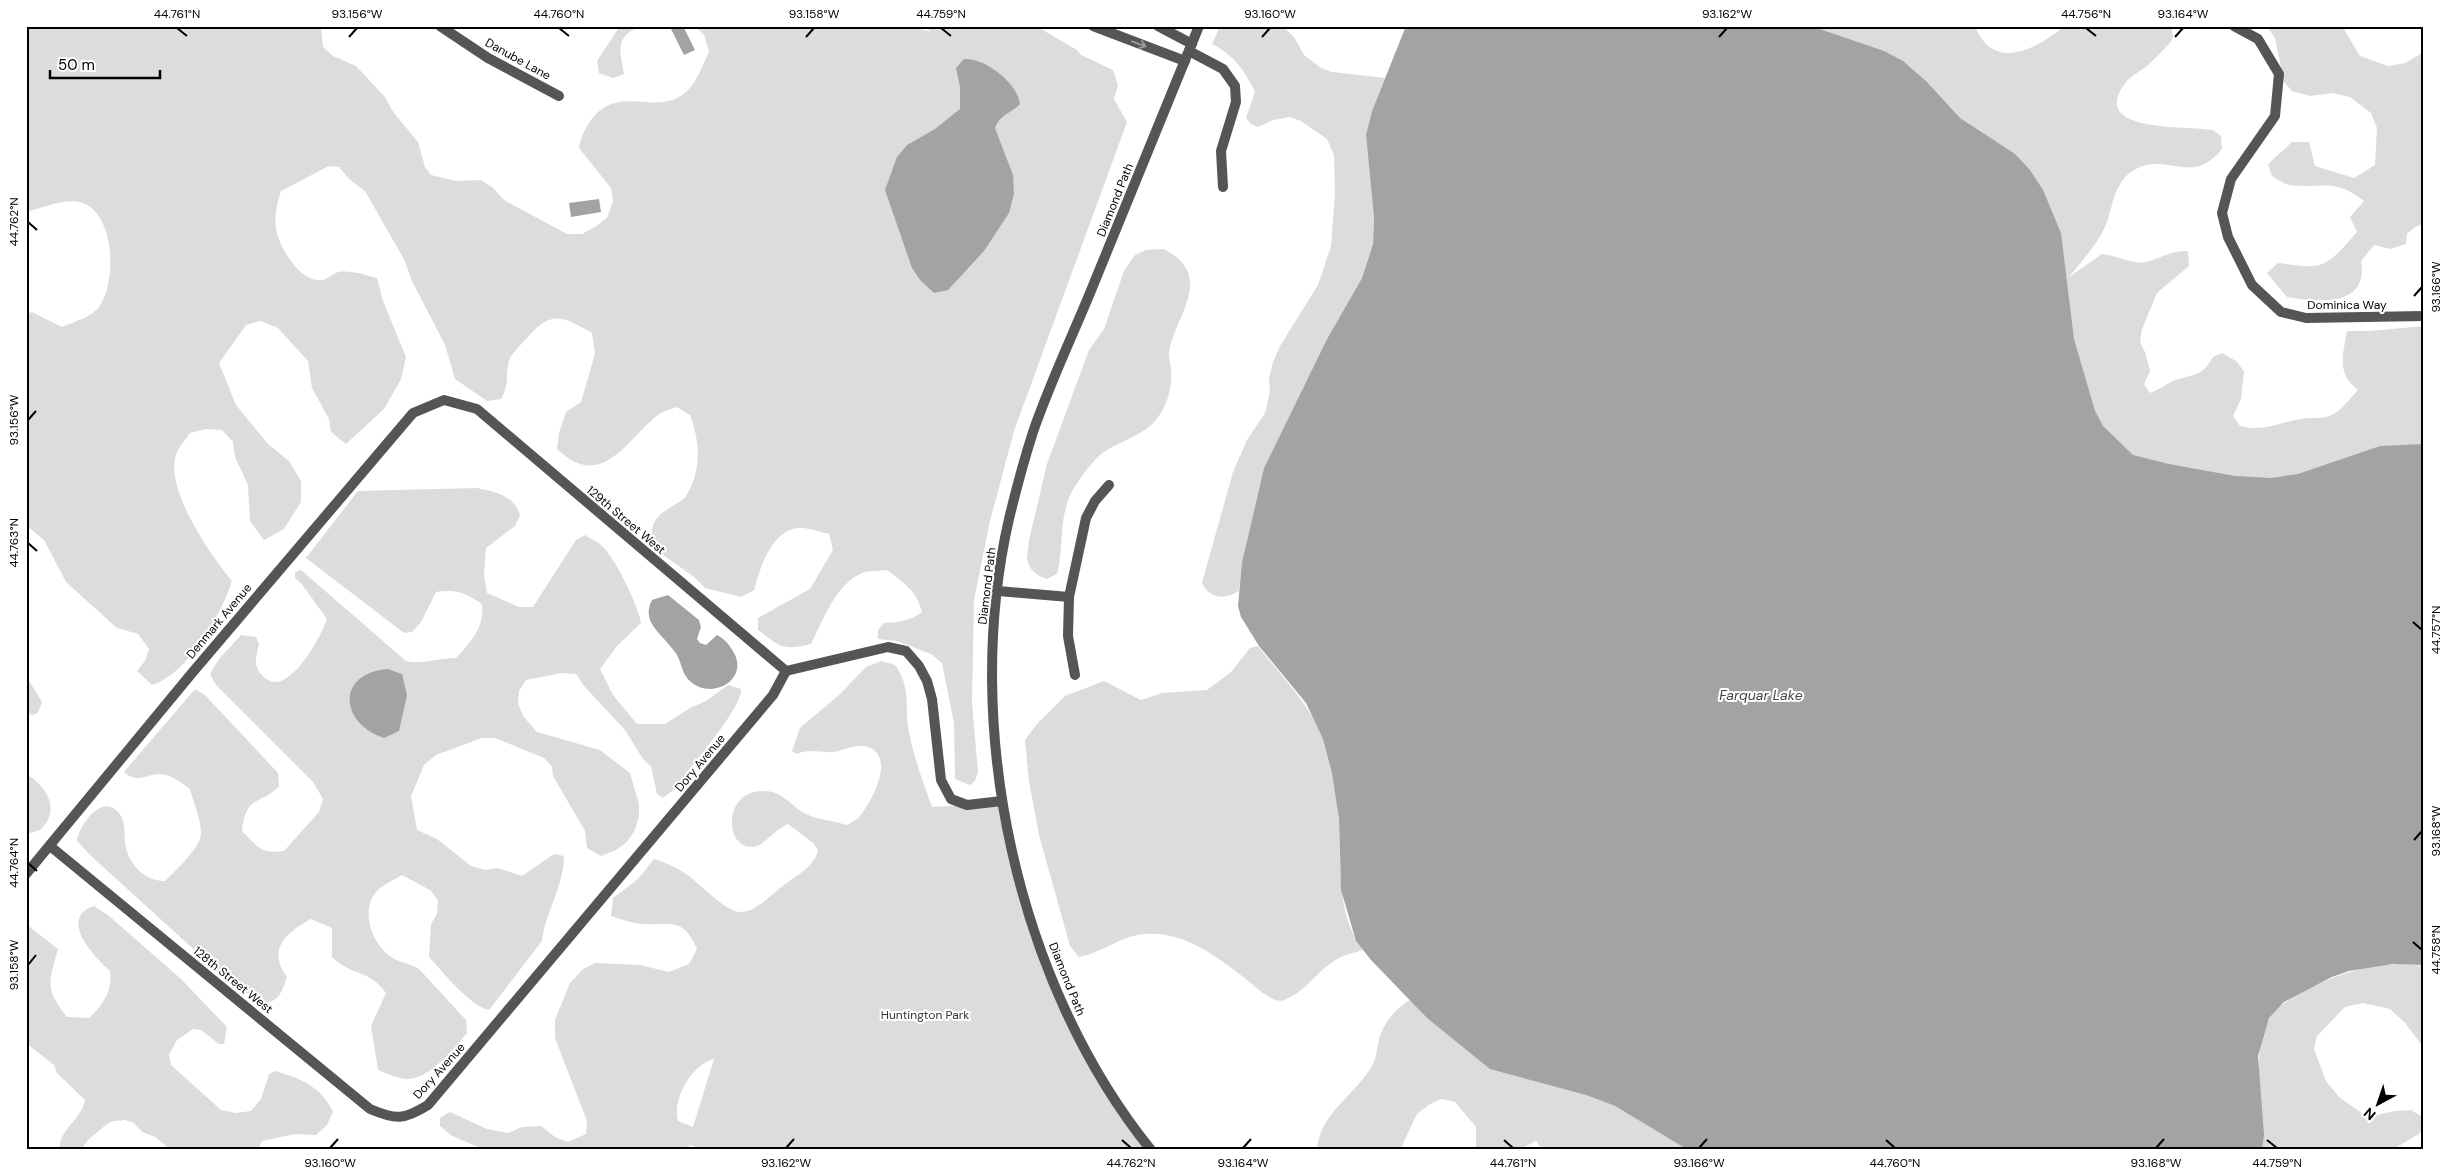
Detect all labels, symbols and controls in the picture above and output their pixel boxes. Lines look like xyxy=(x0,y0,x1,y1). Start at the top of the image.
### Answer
text: 44.761°N xyxy=(154,6,200,22)
text: 93.156°W xyxy=(332,6,383,22)
text: 44.760°N xyxy=(534,6,584,22)
text: 93.158°W xyxy=(789,6,840,22)
text: 44.759°N xyxy=(916,6,966,22)
text: 93.160°W xyxy=(1244,6,1296,22)
text: 93.162°W xyxy=(1702,6,1752,22)
text: 44.756°N xyxy=(2061,6,2111,22)
text: 93.164°W xyxy=(2158,6,2209,22)
street label: Danube Lane xyxy=(482,34,554,84)
one-way arrow xyxy=(1130,40,1146,49)
scale bar xyxy=(50,48,160,80)
text: 50 m xyxy=(58,55,95,75)
street label: Diamond Path xyxy=(1093,161,1137,239)
text: 44.762°N xyxy=(6,197,22,247)
text: 93.166°W xyxy=(2428,261,2444,313)
street label: Dominica Way xyxy=(2307,297,2387,313)
text: 93.156°W xyxy=(6,394,22,445)
street label: 129th Street West xyxy=(583,482,669,558)
text: 44.763°N xyxy=(6,518,22,568)
street label: Diamond Path xyxy=(974,546,1000,626)
street label: Denmark Avenue xyxy=(183,580,255,662)
text: 44.757°N xyxy=(2428,606,2444,654)
water label: Farquar Lake xyxy=(1719,686,1803,704)
street label: Dory Avenue xyxy=(671,731,729,795)
text: 93.168°W xyxy=(2428,805,2444,856)
text: 44.764°N xyxy=(6,838,22,888)
text: 44.758°N xyxy=(2428,925,2444,975)
text: 93.158°W xyxy=(6,939,22,990)
street label: Diamond Path xyxy=(1045,940,1089,1018)
street label: 128th Street West xyxy=(190,943,276,1017)
park label: Huntington Park xyxy=(881,1007,969,1023)
street label: Dory Avenue xyxy=(409,1039,469,1103)
north arrow xyxy=(2352,1078,2402,1128)
text: N xyxy=(2360,1104,2379,1124)
text: 93.160°W xyxy=(304,1155,356,1171)
text: 93.162°W xyxy=(761,1155,811,1171)
text: 44.762°N xyxy=(1106,1155,1156,1171)
text: 93.164°W xyxy=(1218,1155,1269,1171)
text: 44.761°N xyxy=(1490,1155,1536,1171)
text: 93.166°W xyxy=(1673,1155,1725,1171)
text: 44.760°N xyxy=(1870,1155,1920,1171)
text: 93.168°W xyxy=(2131,1155,2182,1171)
text: 44.759°N xyxy=(2252,1155,2302,1171)

